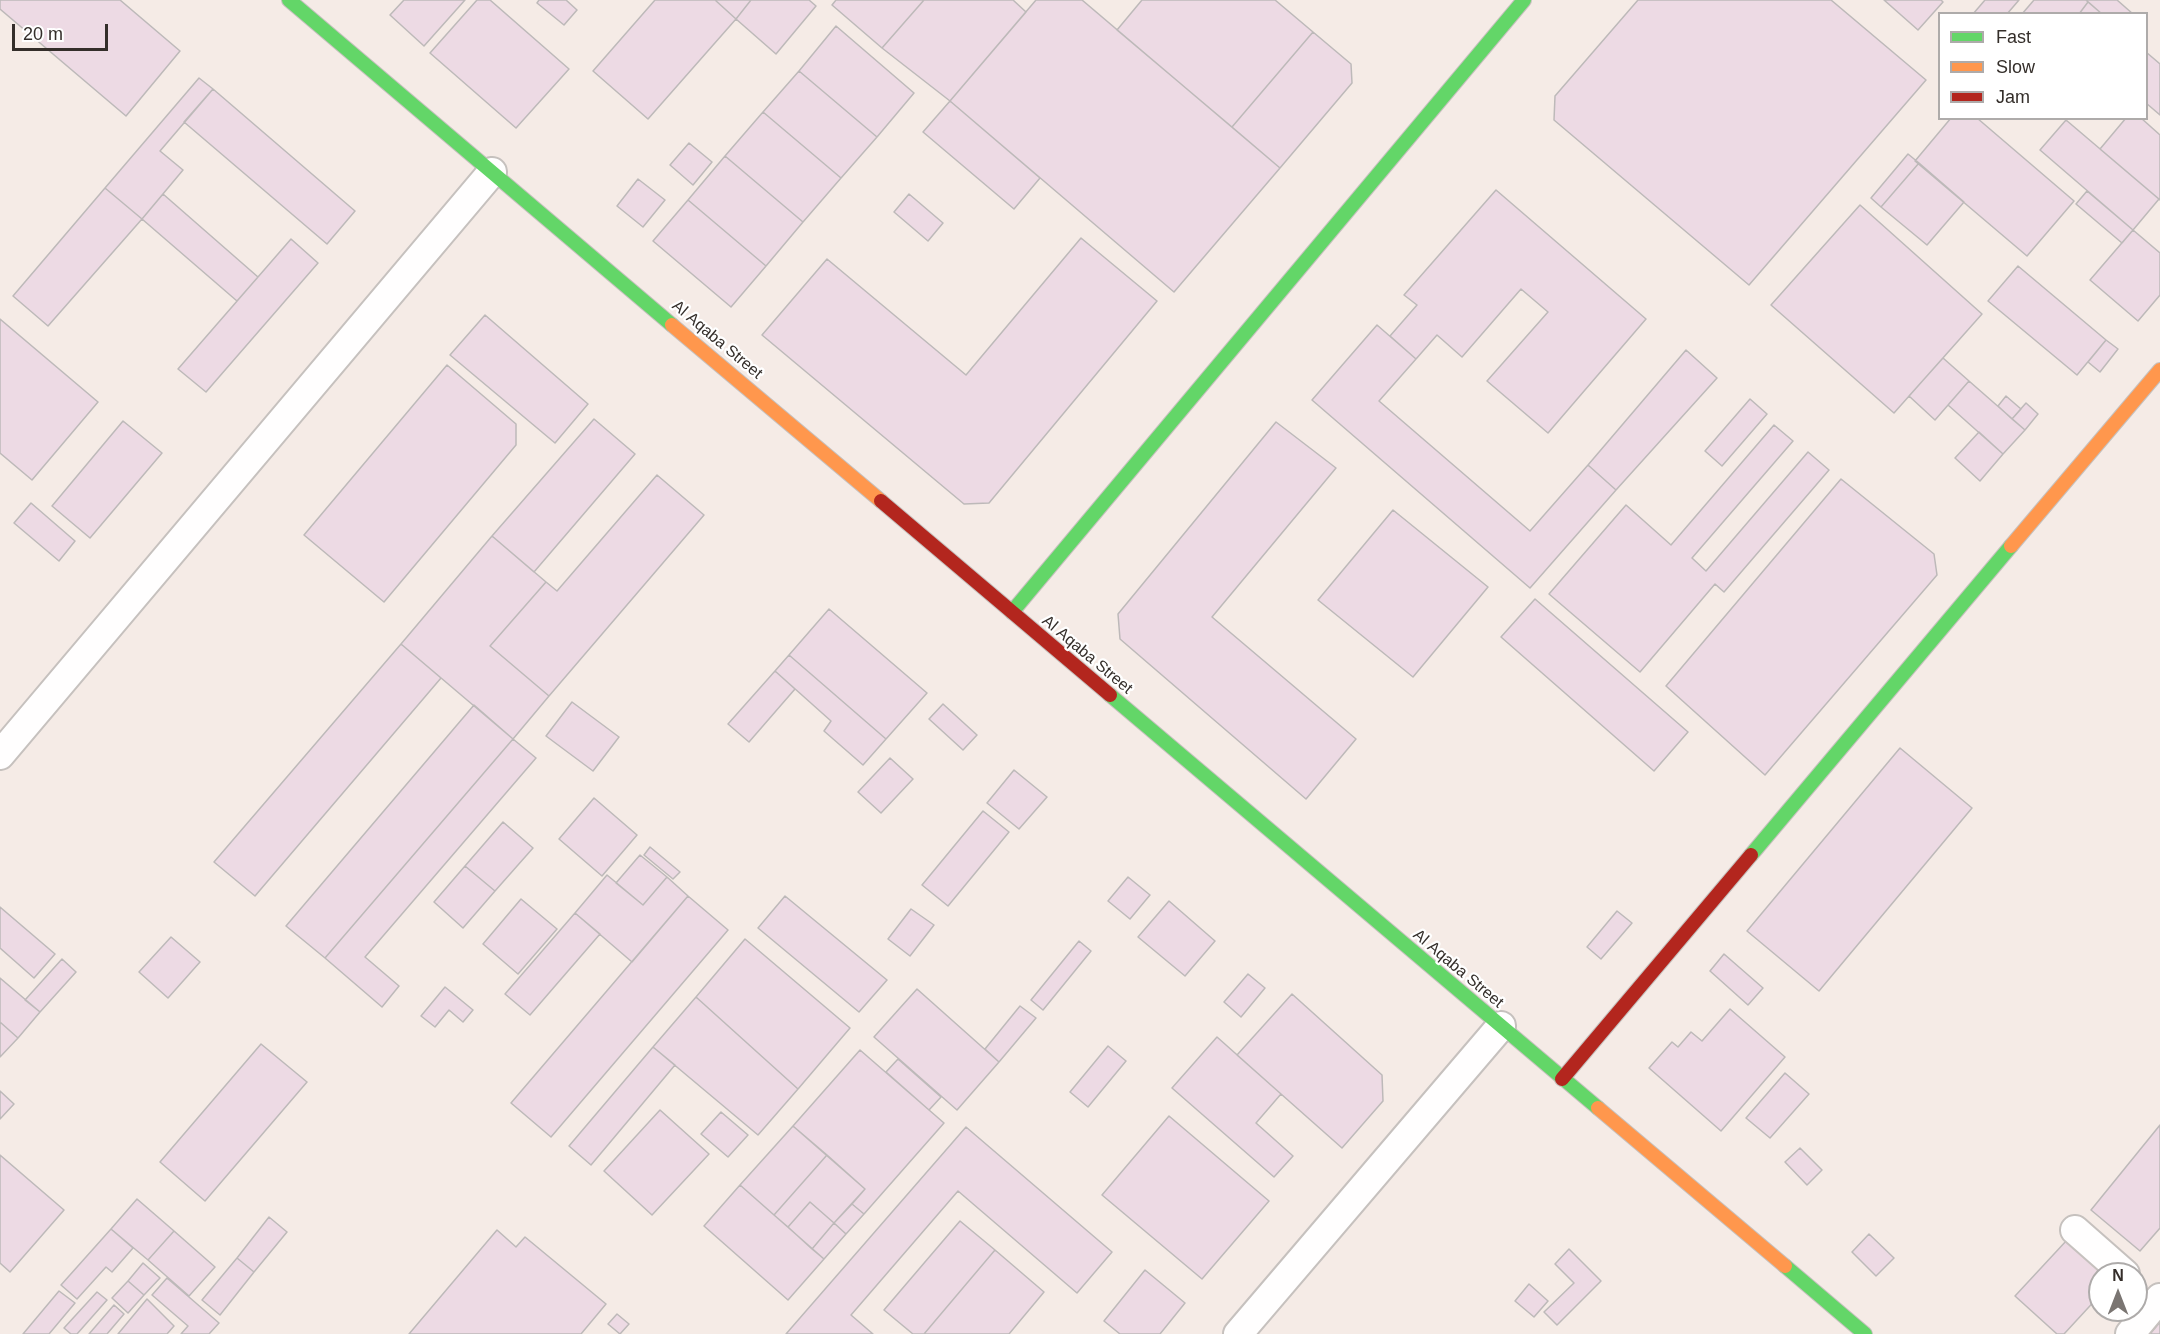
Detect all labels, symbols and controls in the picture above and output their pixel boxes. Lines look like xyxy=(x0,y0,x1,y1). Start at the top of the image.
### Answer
scale bar xyxy=(15,12,111,50)
legend xyxy=(1938,12,2148,120)
text: 20 m xyxy=(23,24,63,44)
text: Fast xyxy=(1996,27,2031,47)
text: Slow xyxy=(1996,57,2035,77)
text: Jam xyxy=(1996,87,2030,107)
street label: Al Aqaba Street xyxy=(668,297,766,383)
street label: Al Aqaba Street xyxy=(1038,612,1136,698)
street label: Al Aqaba Street xyxy=(1409,926,1507,1012)
north arrow xyxy=(2088,1262,2148,1322)
text: N xyxy=(2112,1267,2124,1284)

